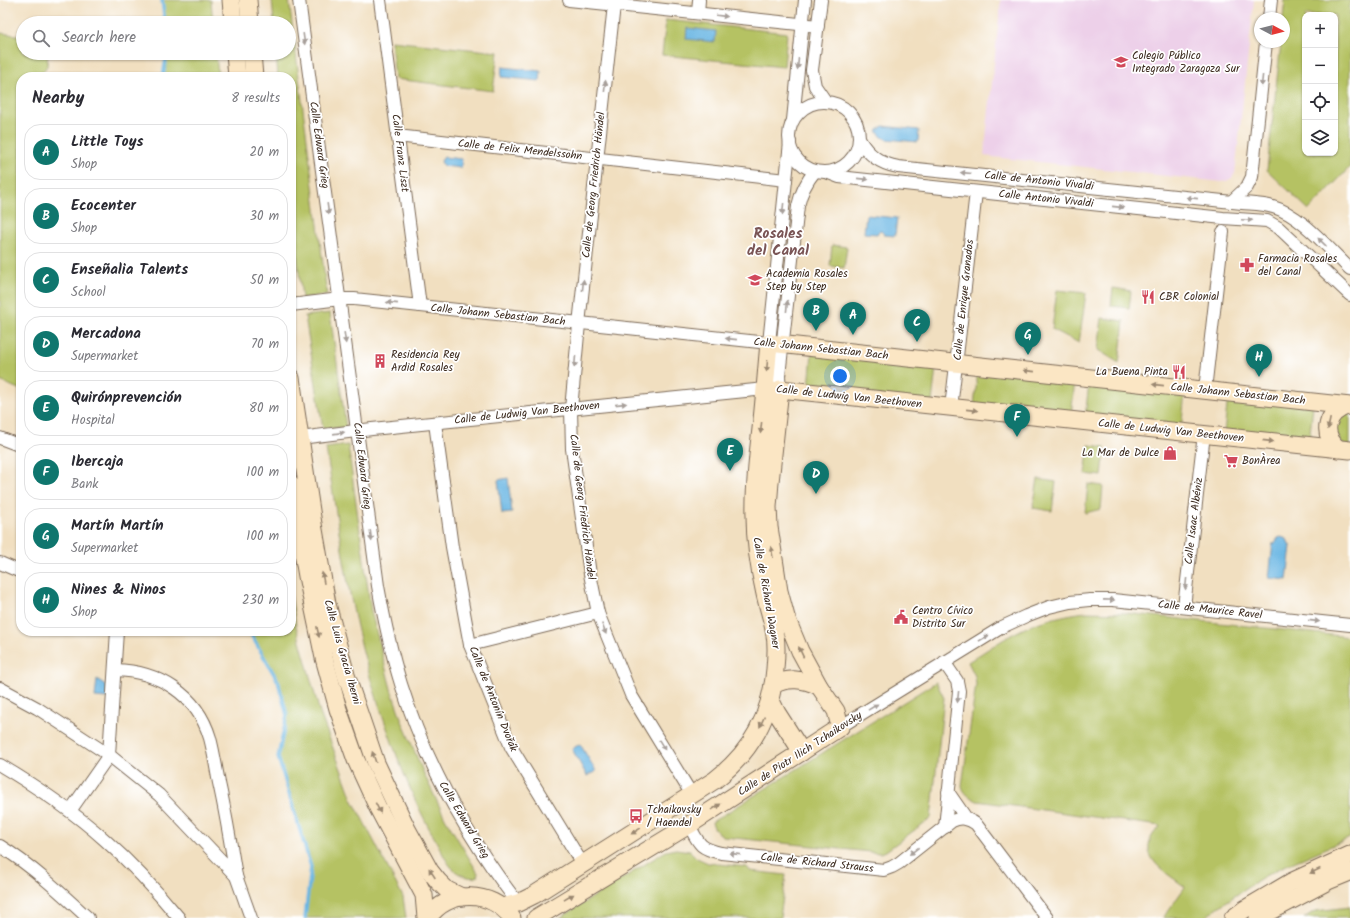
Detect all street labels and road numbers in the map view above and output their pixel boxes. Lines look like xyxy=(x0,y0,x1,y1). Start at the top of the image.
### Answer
street label: Calle Edward Grieg xyxy=(304,100,334,190)
street label: Calle de Georg Friedrich Händel xyxy=(577,111,611,259)
street label: Calle Franz Liszt xyxy=(386,113,414,194)
street label: Calle de Felix Mendelssohn xyxy=(457,135,583,166)
street label: Calle de Antonio Vivaldi xyxy=(983,166,1095,196)
street label: Calle Antonio Vivaldi xyxy=(998,185,1095,213)
street label: Calle de Enrique Granados xyxy=(949,238,979,361)
street label: Calle Johann Sebastian Bach xyxy=(430,299,566,331)
street label: Calle Johann Sebastian Bach xyxy=(753,333,889,365)
street label: Calle Johann Sebastian Bach xyxy=(1170,378,1306,410)
street label: Calle de Ludwig Van Beethoven xyxy=(775,380,923,414)
street label: Calle de Ludwig Van Beethoven xyxy=(453,396,601,430)
street label: Calle de Ludwig Van Beethoven xyxy=(1097,414,1245,448)
street label: Calle Edward Grieg xyxy=(348,421,376,511)
street label: Calle de Georg Friedrich Händel xyxy=(564,433,600,581)
street label: Calle Isaac Albéniz xyxy=(1180,476,1208,566)
street label: Calle de Richard Wagner xyxy=(747,536,785,652)
street label: Calle de Maurice Ravel xyxy=(1157,596,1263,624)
street label: Calle Luis Gracia Iberni xyxy=(318,597,366,707)
street label: Calle de Antonín Dvořák xyxy=(464,643,523,755)
street label: Calle de Piotr Ilich Tchaikovsky xyxy=(734,706,867,801)
street label: Calle Edward Grieg xyxy=(434,778,494,862)
street label: Calle de Richard Strauss xyxy=(760,848,875,878)

